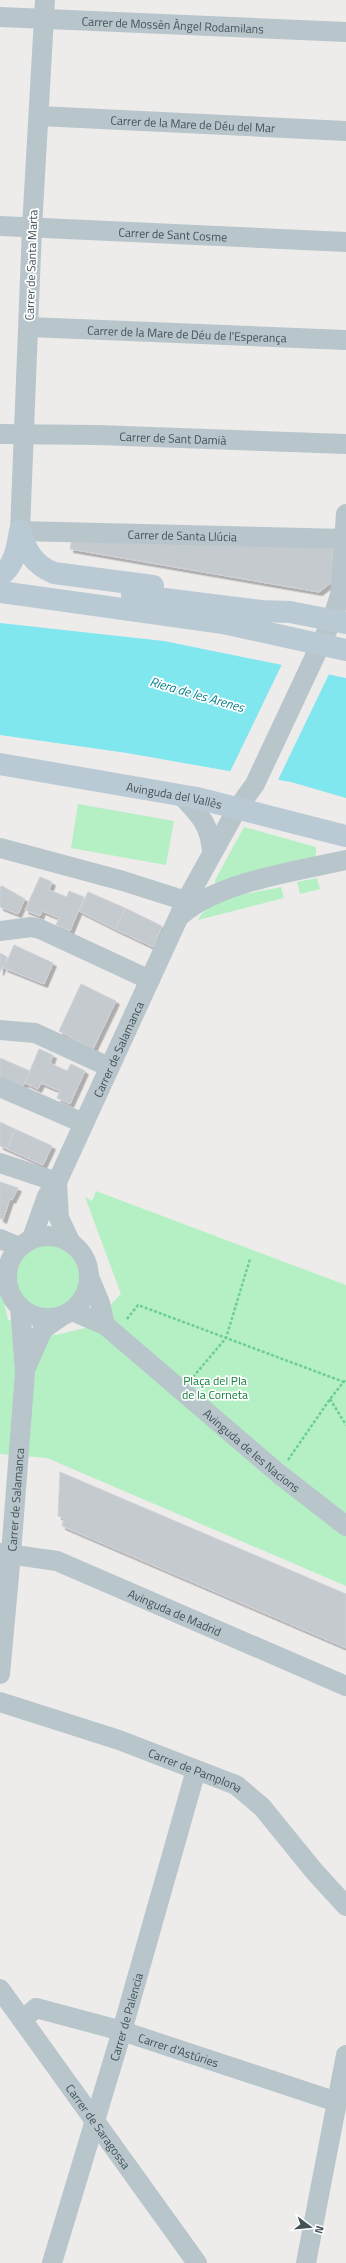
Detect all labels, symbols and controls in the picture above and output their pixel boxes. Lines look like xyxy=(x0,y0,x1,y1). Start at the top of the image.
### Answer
street label: Carrer de Mossèn Àngel Rodamilans xyxy=(81,11,265,38)
street label: Carrer de la Mare de Déu del Mar xyxy=(110,110,276,137)
street label: Carrer de Santa Marta xyxy=(20,209,42,321)
street label: Carrer de Sant Cosme xyxy=(118,222,228,246)
street label: Carrer de la Mare de Déu de l'Esperança xyxy=(87,320,287,347)
street label: Carrer de Sant Damià xyxy=(119,426,227,449)
street label: Carrer de Santa Llúcia xyxy=(127,524,237,546)
water label: Riera de les Arenes xyxy=(148,671,248,717)
street label: Avinguda del Vallès xyxy=(125,776,225,814)
street label: Carrer de Salamanca xyxy=(88,998,148,1100)
park label: Plaça del Pla de la Corneta xyxy=(182,1371,248,1404)
street label: Avinguda de les Nacions xyxy=(199,1404,305,1497)
street label: Carrer de Salamanca xyxy=(2,1447,29,1552)
street label: Avinguda de Madrid xyxy=(125,1583,225,1641)
street label: Carrer de Pamplona xyxy=(146,1743,247,1797)
street label: Carrer de Palencia xyxy=(104,1971,148,2063)
street label: Carrer d'Astúries xyxy=(136,2028,222,2072)
street label: Carrer de Saragossa xyxy=(61,2080,136,2173)
north arrow xyxy=(290,2207,330,2247)
text: N xyxy=(311,2224,328,2236)

